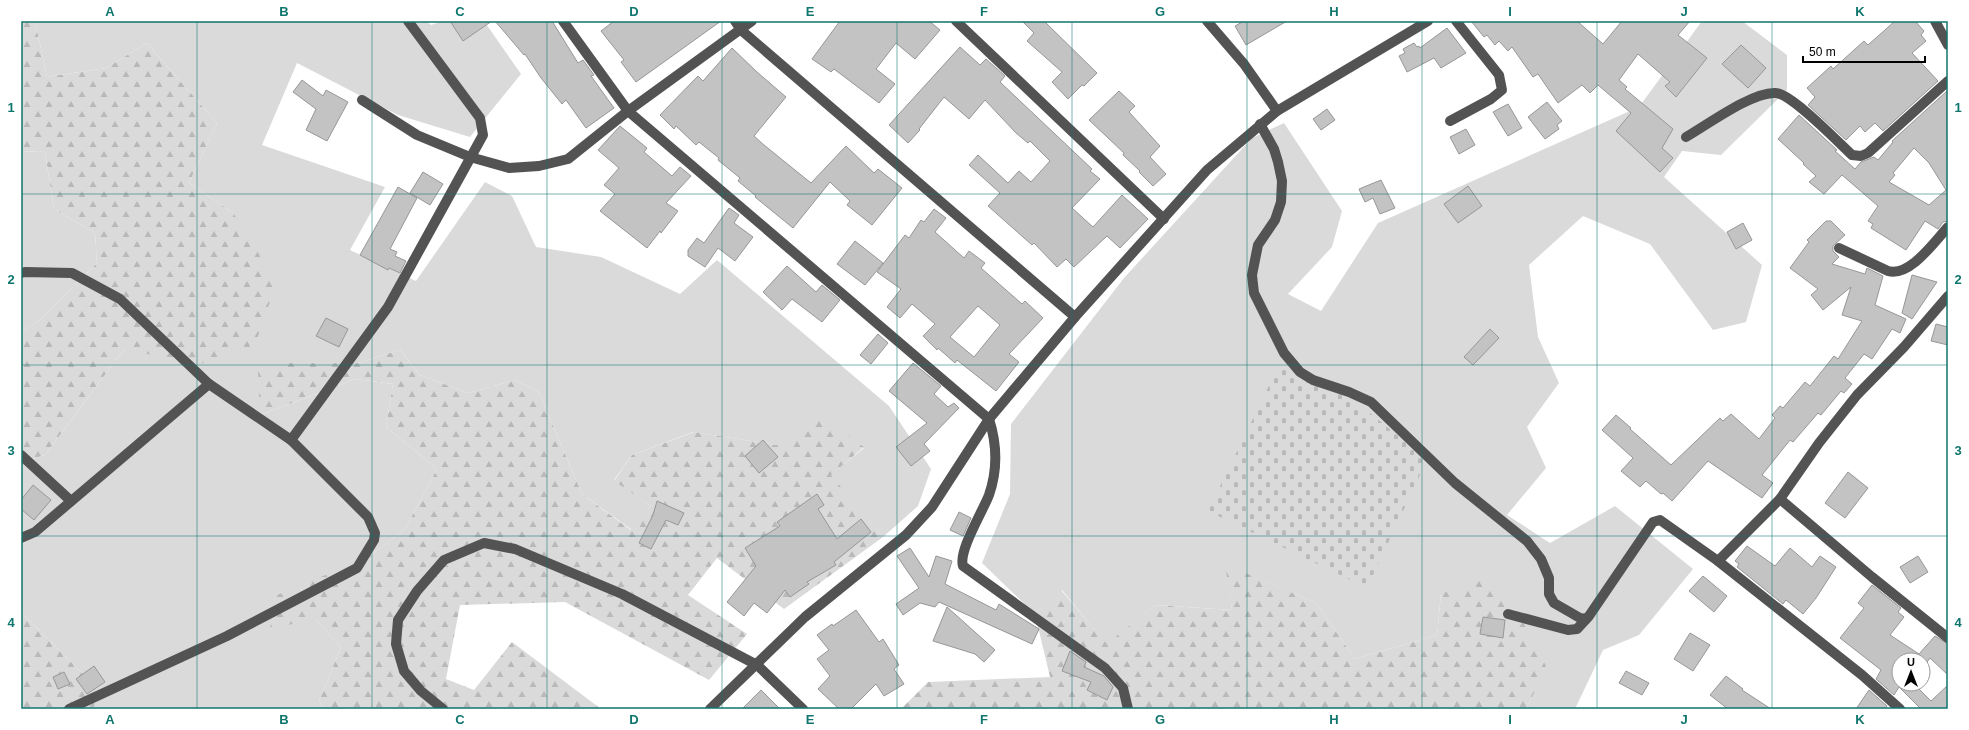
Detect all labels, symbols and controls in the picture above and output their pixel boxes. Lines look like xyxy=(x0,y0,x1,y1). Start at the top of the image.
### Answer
text: A xyxy=(105,4,115,19)
text: B xyxy=(279,4,289,19)
text: C xyxy=(455,4,465,19)
text: D xyxy=(629,4,639,19)
text: E xyxy=(806,4,815,19)
text: F xyxy=(980,4,988,19)
text: G xyxy=(1155,4,1165,19)
text: H xyxy=(1329,4,1339,19)
text: I xyxy=(1508,4,1512,19)
text: J xyxy=(1680,4,1688,19)
text: K xyxy=(1855,4,1865,19)
scale bar xyxy=(1803,38,1925,64)
text: 50 m xyxy=(1809,45,1836,59)
text: 1 xyxy=(7,100,15,115)
text: 1 xyxy=(1954,100,1962,115)
text: 2 xyxy=(7,272,15,287)
text: 2 xyxy=(1954,272,1962,287)
text: 3 xyxy=(7,443,15,458)
text: 3 xyxy=(1954,443,1962,458)
text: 4 xyxy=(7,615,15,630)
text: 4 xyxy=(1954,615,1962,630)
north arrow xyxy=(1891,652,1931,692)
text: U xyxy=(1907,656,1915,668)
text: A xyxy=(105,712,115,727)
text: B xyxy=(279,712,289,727)
text: C xyxy=(455,712,465,727)
text: D xyxy=(629,712,639,727)
text: E xyxy=(806,712,815,727)
text: F xyxy=(980,712,988,727)
text: G xyxy=(1155,712,1165,727)
text: H xyxy=(1329,712,1339,727)
text: I xyxy=(1508,712,1512,727)
text: J xyxy=(1680,712,1688,727)
text: K xyxy=(1855,712,1865,727)

